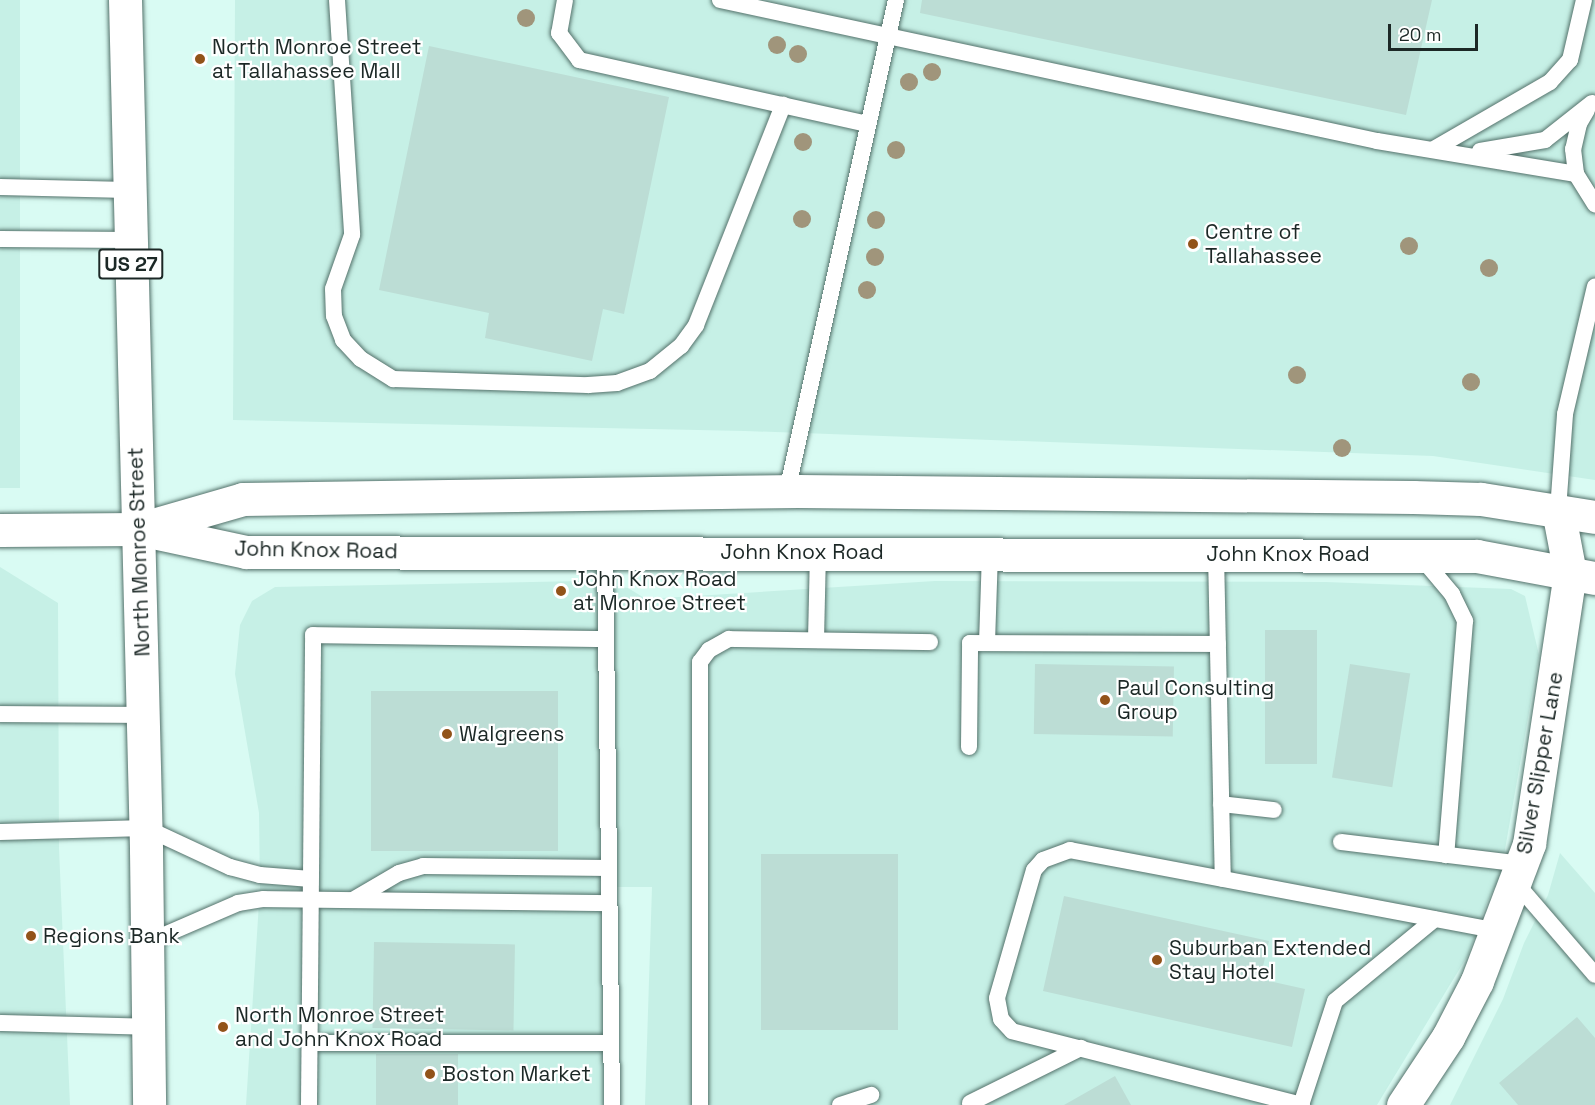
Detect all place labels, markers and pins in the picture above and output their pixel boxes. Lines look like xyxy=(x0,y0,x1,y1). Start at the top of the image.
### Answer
place label: North Monroe Street at Tallahassee Mall xyxy=(212,34,421,84)
marker: North Monroe Street at Tallahassee Mall xyxy=(193,52,207,66)
place label: Centre of Tallahassee xyxy=(1205,219,1322,269)
marker: Centre of Tallahassee xyxy=(1186,237,1200,251)
place label: John Knox Road at Monroe Street xyxy=(573,566,746,616)
marker: John Knox Road at Monroe Street xyxy=(554,584,568,598)
place label: Paul Consulting Group xyxy=(1117,675,1274,725)
marker: Paul Consulting Group xyxy=(1098,693,1112,707)
place label: Walgreens xyxy=(459,721,564,747)
marker: Walgreens xyxy=(440,727,454,741)
place label: Regions Bank xyxy=(43,923,180,949)
marker: Regions Bank xyxy=(24,929,38,943)
place label: Suburban Extended Stay Hotel xyxy=(1169,935,1371,985)
marker: Suburban Extended Stay Hotel xyxy=(1150,953,1164,967)
place label: North Monroe Street and John Knox Road xyxy=(235,1002,444,1052)
marker: North Monroe Street and John Knox Road xyxy=(216,1020,230,1034)
place label: Boston Market xyxy=(442,1061,591,1087)
marker: Boston Market xyxy=(423,1067,437,1081)

